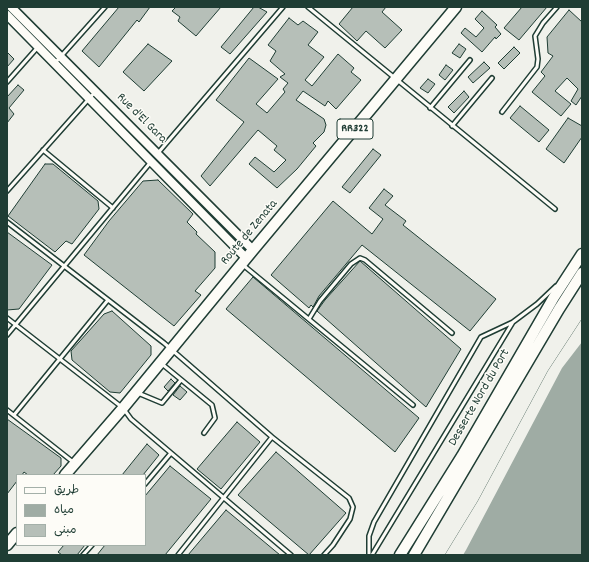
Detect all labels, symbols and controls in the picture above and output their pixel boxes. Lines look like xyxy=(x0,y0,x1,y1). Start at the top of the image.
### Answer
street label: Rue d'El Gara xyxy=(113,91,169,147)
road number: RR322 xyxy=(337,119,373,139)
street label: Route de Zenata xyxy=(218,197,282,269)
street label: Desserte Nord du Port xyxy=(446,347,514,449)
legend xyxy=(16,474,146,546)
text: طريق xyxy=(54,482,79,499)
text: مياه xyxy=(54,502,74,519)
text: مبنى xyxy=(54,522,77,539)

